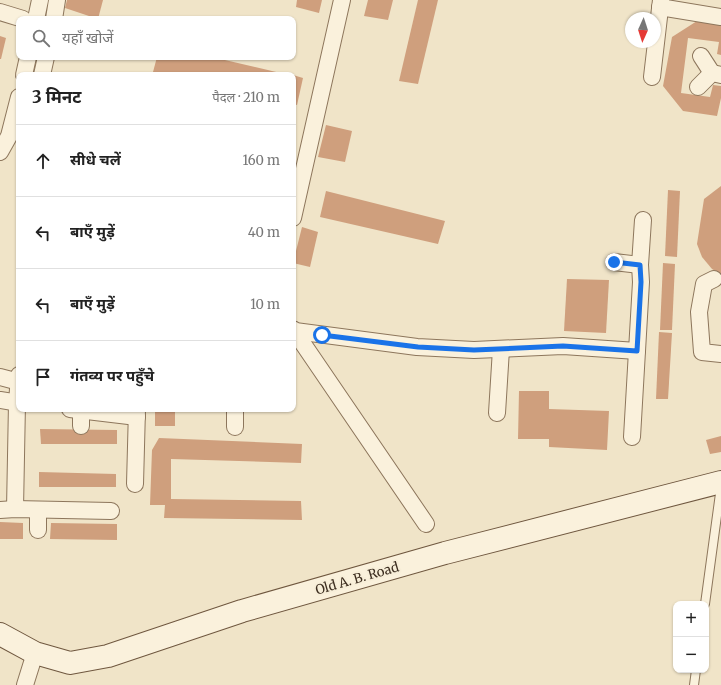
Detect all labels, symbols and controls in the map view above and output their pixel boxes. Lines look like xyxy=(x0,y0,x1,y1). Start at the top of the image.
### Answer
north arrow xyxy=(625,12,661,48)
search box xyxy=(16,16,296,60)
icon: search xyxy=(30,27,52,49)
text: यहाँ खोजें xyxy=(62,28,113,47)
text: 3 मिनट xyxy=(32,86,81,108)
text: पैदल · 210 m xyxy=(212,89,280,106)
icon: ahead xyxy=(32,150,54,172)
text: सीधे चलें xyxy=(70,150,121,169)
text: 160 m xyxy=(242,152,280,169)
icon: left xyxy=(32,222,54,244)
text: बाएँ मुड़ें xyxy=(70,222,115,241)
text: 40 m xyxy=(248,224,280,241)
route end xyxy=(605,253,623,271)
icon: left xyxy=(32,294,54,316)
text: बाएँ मुड़ें xyxy=(70,294,115,313)
text: 10 m xyxy=(250,296,280,313)
route start xyxy=(313,326,331,344)
icon: arrive xyxy=(32,366,54,388)
text: गंतव्य पर पहुँचे xyxy=(70,366,154,385)
street label: Old A. B. Road xyxy=(313,558,401,599)
map controls xyxy=(673,601,709,673)
button: + xyxy=(673,601,709,637)
button: − xyxy=(673,637,709,673)

